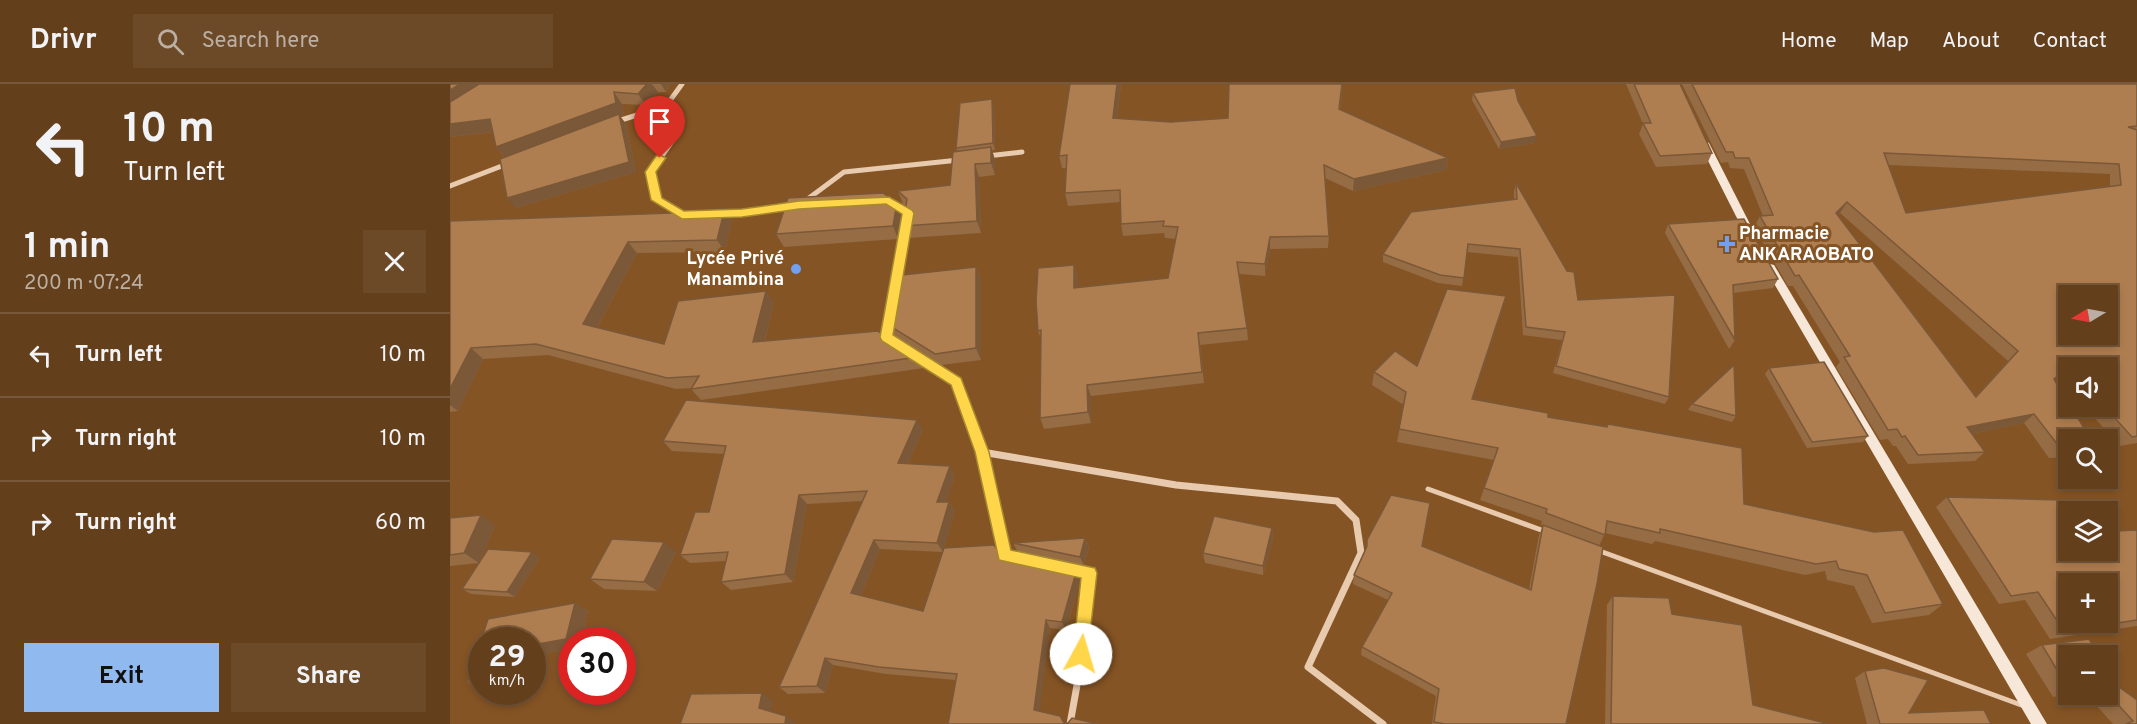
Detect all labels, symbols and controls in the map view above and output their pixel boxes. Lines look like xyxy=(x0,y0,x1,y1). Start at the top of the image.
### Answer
search box xyxy=(133,14,553,68)
text: Drivr xyxy=(30,23,97,59)
icon: search xyxy=(154,25,187,58)
text: Search here xyxy=(202,28,319,55)
text: Home xyxy=(1781,28,1837,55)
text: Map xyxy=(1870,28,1909,55)
text: About xyxy=(1942,28,2000,55)
text: Contact xyxy=(2033,28,2107,55)
pin xyxy=(634,96,685,158)
text: 10 m xyxy=(123,104,215,157)
icon: arrive xyxy=(643,105,676,138)
icon: left xyxy=(24,108,102,186)
text: Turn left xyxy=(123,156,225,190)
place label: Pharmacie ANKARAOBATO xyxy=(1739,223,1874,267)
text: 1 min xyxy=(24,225,110,271)
button: close xyxy=(363,230,426,293)
marker: Pharmacie ANKARAOBATO xyxy=(1720,237,1734,251)
place label: Lycée Privé Manambina xyxy=(686,248,784,292)
marker: Lycée Privé Manambina xyxy=(789,262,803,276)
text: 200 m · 07:24 xyxy=(24,271,144,297)
north arrow xyxy=(2058,285,2118,345)
map controls xyxy=(2058,285,2118,705)
icon: left xyxy=(24,339,57,372)
text: Turn left xyxy=(75,342,163,369)
text: 10 m xyxy=(380,342,426,369)
button: sound xyxy=(2058,357,2118,417)
icon: right xyxy=(24,423,57,456)
text: Turn right xyxy=(75,426,177,453)
text: 10 m xyxy=(380,426,426,453)
button: search xyxy=(2058,429,2118,489)
button: layers xyxy=(2058,501,2118,561)
icon: right xyxy=(24,507,57,540)
text: Turn right xyxy=(75,510,177,537)
text: 60 m xyxy=(375,510,426,537)
button: + xyxy=(2058,573,2118,633)
position arrow xyxy=(1049,622,1113,686)
speed limit sign: 30 xyxy=(558,627,636,705)
text: 29 xyxy=(489,640,525,677)
button: Exit xyxy=(24,643,219,712)
button: Share xyxy=(231,643,426,712)
button: − xyxy=(2058,645,2118,705)
text: km/h xyxy=(489,672,525,691)

